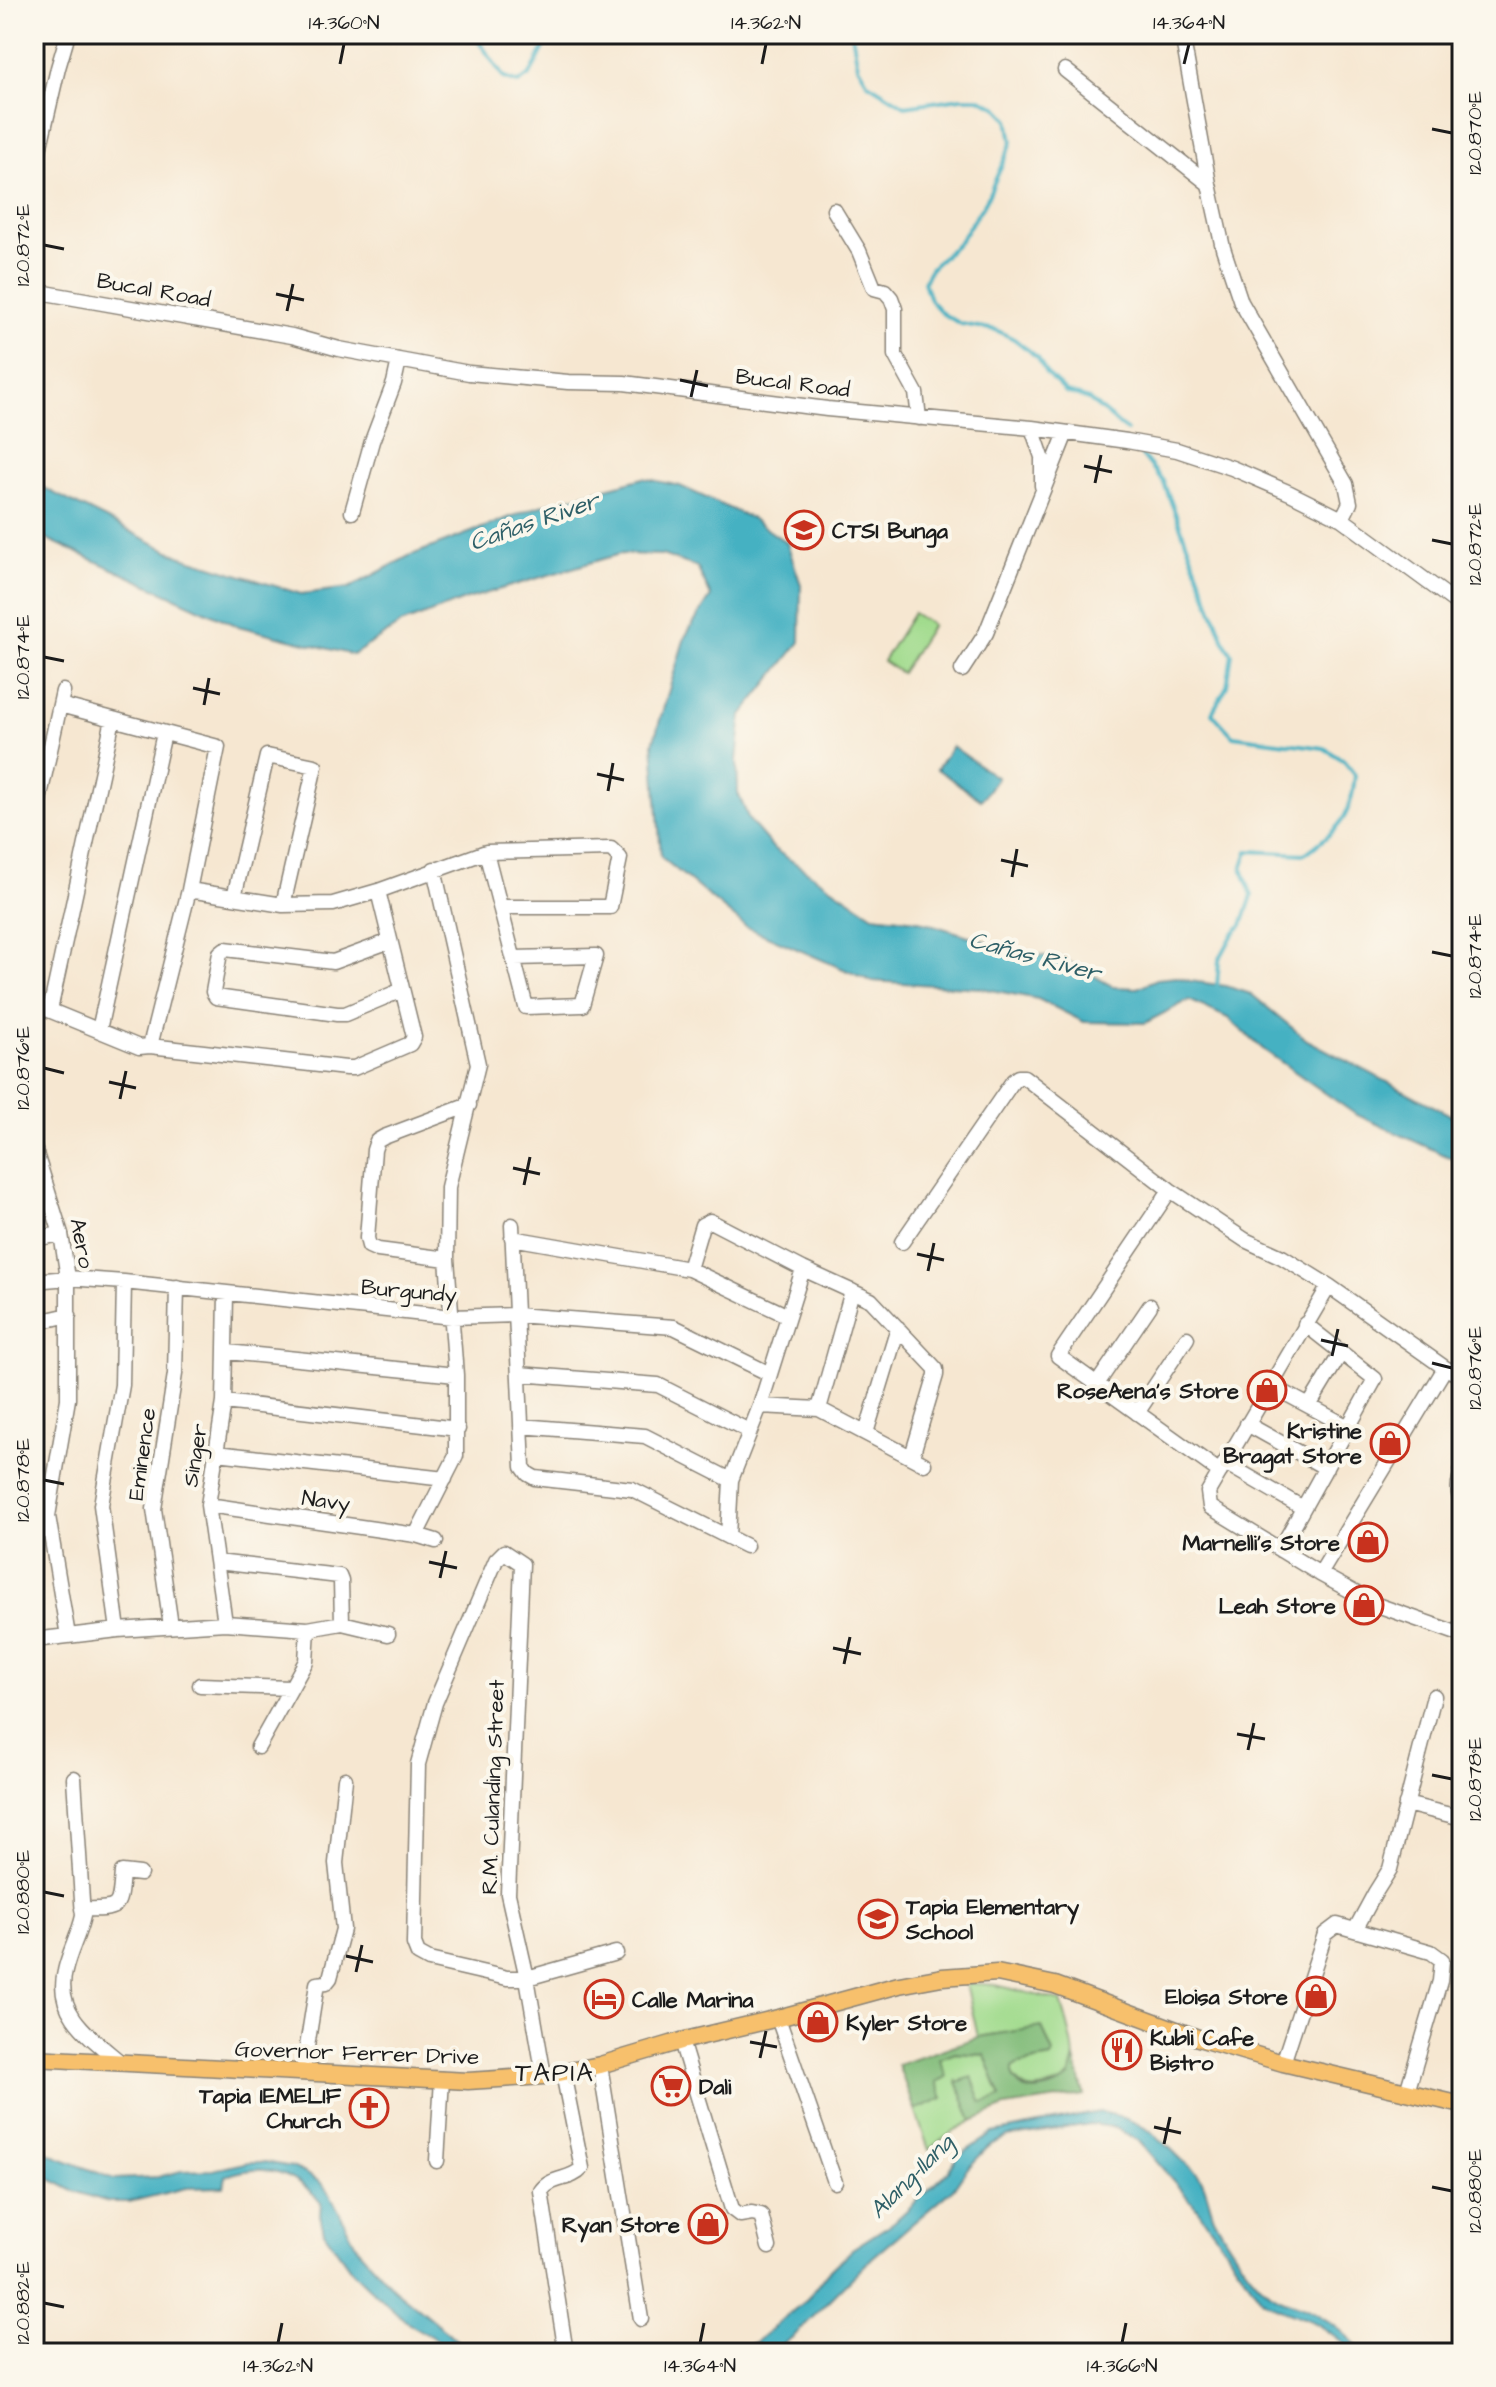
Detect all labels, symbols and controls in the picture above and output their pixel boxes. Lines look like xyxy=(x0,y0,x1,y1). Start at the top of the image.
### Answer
text: 14.360°N xyxy=(308,9,380,37)
text: 14.362°N xyxy=(731,9,801,37)
text: 14.364°N xyxy=(1153,9,1225,37)
text: 120.870°E xyxy=(1461,91,1489,175)
text: 120.872°E xyxy=(9,204,37,286)
street label: Bucal Road xyxy=(95,265,213,316)
street label: Bucal Road xyxy=(734,361,852,406)
water label: Cañas River xyxy=(465,483,606,560)
text: 120.872°E xyxy=(1461,503,1489,585)
school or university icon: CTSI Bunga xyxy=(783,509,825,551)
place label: CTSI Bunga xyxy=(832,516,949,548)
text: 120.874°E xyxy=(9,615,37,699)
text: 120.874°E xyxy=(1461,914,1489,998)
water label: Cañas River xyxy=(965,923,1107,992)
text: 120.876°E xyxy=(9,1026,37,1110)
street label: Aero xyxy=(61,1216,102,1272)
street label: Burgundy xyxy=(360,1272,458,1312)
text: 120.876°E xyxy=(1461,1326,1489,1410)
shop icon: RoseAena's Store xyxy=(1246,1369,1288,1411)
place label: RoseAena's Store xyxy=(1057,1376,1239,1407)
street label: Eminence xyxy=(121,1406,164,1503)
place label: Kristine Bragat Store xyxy=(1223,1416,1362,1473)
street label: Singer xyxy=(175,1421,217,1489)
shop icon: Kristine Bragat Store xyxy=(1369,1422,1411,1464)
text: 120.878°E xyxy=(9,1438,37,1522)
street label: Navy xyxy=(299,1483,352,1521)
shop icon: Marnelli's Store xyxy=(1347,1521,1389,1563)
place label: Marnelli's Store xyxy=(1182,1528,1340,1559)
shop icon: Leah Store xyxy=(1343,1584,1385,1626)
place label: Leah Store xyxy=(1219,1591,1336,1622)
street label: R.M. Culanding Street xyxy=(474,1679,514,1895)
text: 120.878°E xyxy=(1461,1737,1489,1821)
text: 120.880°E xyxy=(9,1850,37,1934)
place label: Tapia Elementary School xyxy=(905,1892,1080,1948)
school or university icon: Tapia Elementary School xyxy=(857,1898,899,1940)
shop icon: Eloisa Store xyxy=(1295,1975,1337,2017)
hotel icon: Calle Marina xyxy=(583,1978,625,2020)
place label: Eloisa Store xyxy=(1165,1982,1288,2013)
place label: Calle Marina xyxy=(632,1985,754,2016)
shop icon: Kyler Store xyxy=(797,2001,839,2043)
place label: Kyler Store xyxy=(846,2008,967,2041)
place label: Kubli Cafe Bistro xyxy=(1150,2023,1254,2079)
restaurant icon: Kubli Cafe Bistro xyxy=(1101,2029,1143,2071)
street label: Governor Ferrer Drive xyxy=(234,2034,480,2073)
district label: TAPIA xyxy=(515,2055,595,2091)
supermarket icon: Dali xyxy=(650,2065,692,2107)
place label: Dali xyxy=(699,2072,732,2103)
place label: Tapia IEMELIF Church xyxy=(198,2081,342,2137)
church icon: Tapia IEMELIF Church xyxy=(348,2087,390,2129)
water label: Alang-Ilang xyxy=(862,2126,963,2227)
text: 120.880°E xyxy=(1461,2149,1489,2233)
shop icon: Ryan Store xyxy=(687,2203,729,2245)
place label: Ryan Store xyxy=(562,2210,680,2243)
text: 120.882°E xyxy=(9,2261,37,2345)
text: 14.362°N xyxy=(243,2352,313,2380)
text: 14.364°N xyxy=(664,2352,736,2380)
text: 14.366°N xyxy=(1086,2352,1158,2380)

